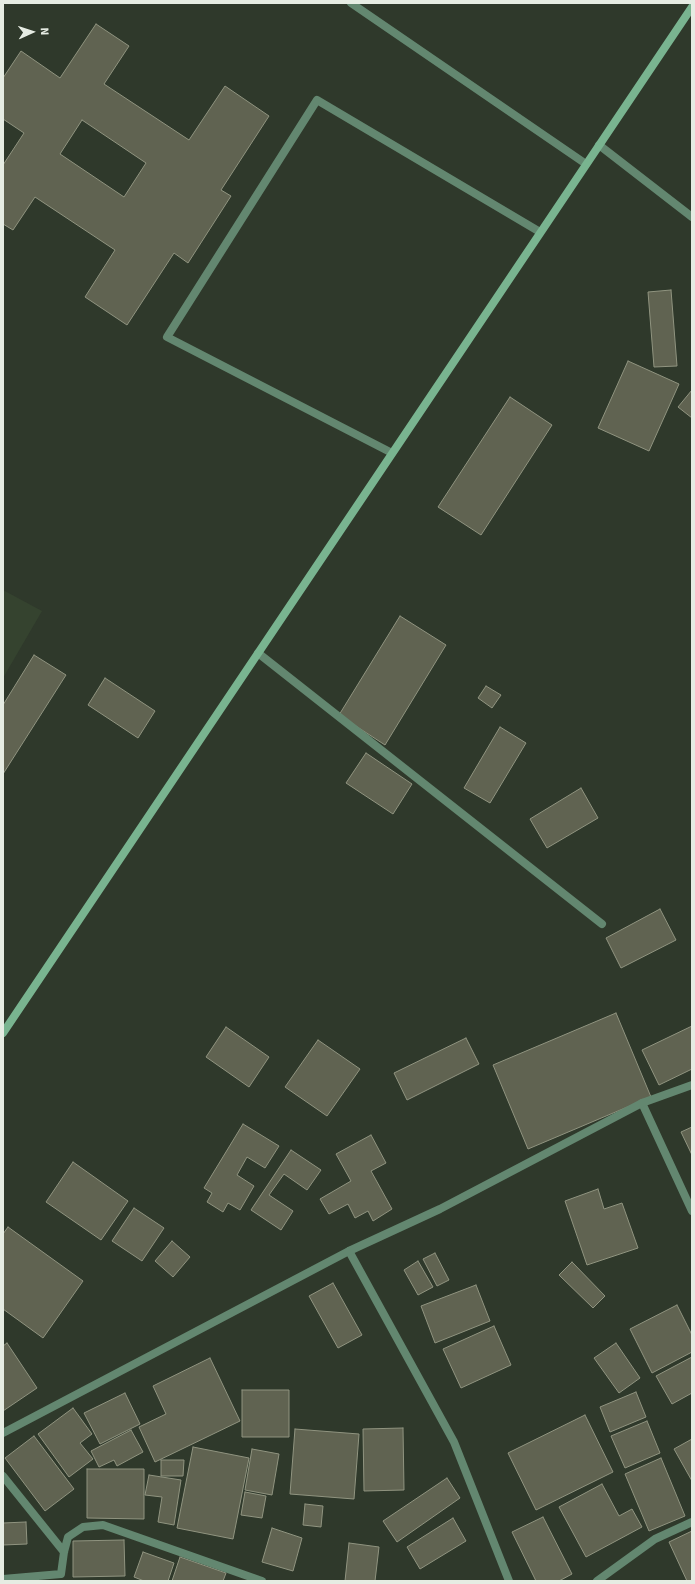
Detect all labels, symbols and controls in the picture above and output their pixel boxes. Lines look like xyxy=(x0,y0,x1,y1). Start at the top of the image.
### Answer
north arrow xyxy=(12,12,52,52)
text: N xyxy=(38,27,51,36)

